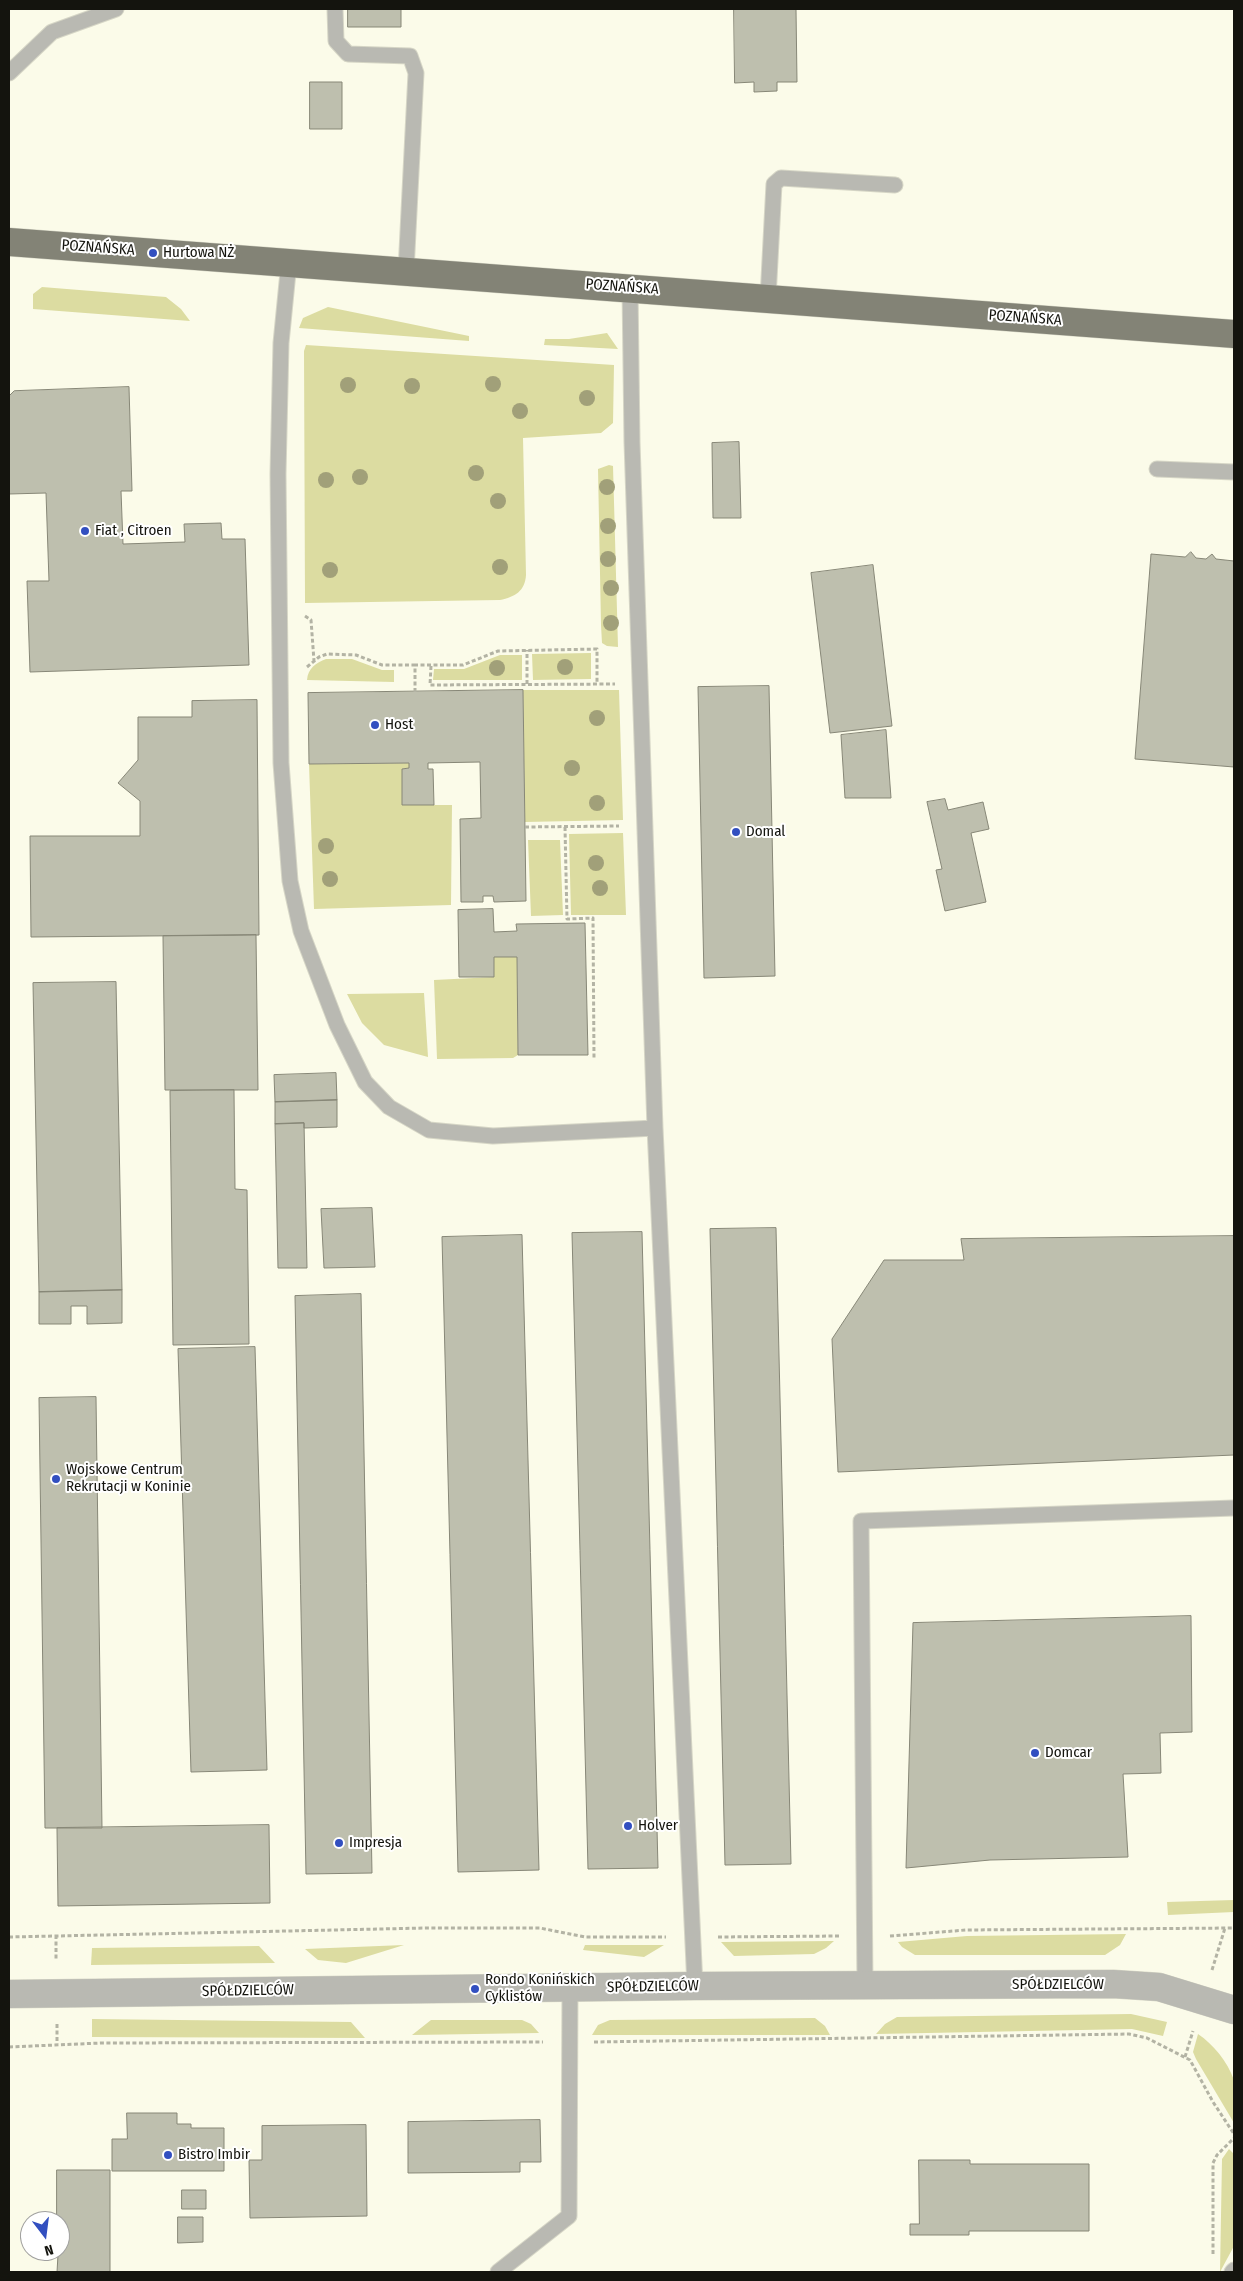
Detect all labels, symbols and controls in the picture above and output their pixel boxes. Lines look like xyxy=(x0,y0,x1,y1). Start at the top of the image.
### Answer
street label: POZNAŃSKA xyxy=(61,236,135,260)
place label: Hurtowa NŻ xyxy=(163,244,234,262)
marker: Hurtowa NŻ xyxy=(147,247,159,259)
street label: POZNAŃSKA xyxy=(585,275,659,299)
street label: POZNAŃSKA xyxy=(988,306,1062,330)
place label: Fiat , Citroen xyxy=(95,522,172,540)
marker: Fiat , Citroen xyxy=(79,525,91,537)
place label: Host xyxy=(385,716,413,734)
marker: Host xyxy=(369,719,381,731)
place label: Domal xyxy=(746,823,785,841)
marker: Domal xyxy=(730,826,742,838)
place label: Wojskowe Centrum Rekrutacji w Koninie xyxy=(66,1461,191,1496)
marker: Wojskowe Centrum Rekrutacji w Koninie xyxy=(50,1473,62,1485)
place label: Domcar xyxy=(1045,1744,1092,1762)
marker: Domcar xyxy=(1029,1747,1041,1759)
place label: Holver xyxy=(638,1817,678,1835)
marker: Holver xyxy=(622,1820,634,1832)
place label: Impresja xyxy=(349,1834,402,1852)
marker: Impresja xyxy=(333,1837,345,1849)
place label: Rondo Konińskich Cyklistów xyxy=(485,1971,595,2006)
street label: SPÓŁDZIELCÓW xyxy=(1012,1976,1104,1994)
street label: SPÓŁDZIELCÓW xyxy=(607,1977,699,1997)
street label: SPÓŁDZIELCÓW xyxy=(202,1981,294,2001)
marker: Rondo Konińskich Cyklistów xyxy=(469,1983,481,1995)
place label: Bistro Imbir xyxy=(178,2146,250,2164)
marker: Bistro Imbir xyxy=(162,2149,174,2161)
north arrow xyxy=(20,2211,70,2261)
text: N xyxy=(43,2241,55,2259)

